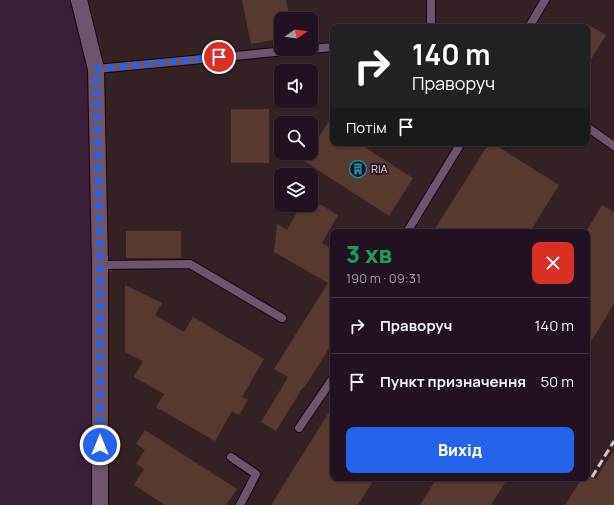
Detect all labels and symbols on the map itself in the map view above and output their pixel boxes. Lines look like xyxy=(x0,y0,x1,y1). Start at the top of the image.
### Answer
north arrow xyxy=(274,12,318,56)
pin xyxy=(202,40,236,74)
building icon: RIA xyxy=(348,159,368,179)
place label: RIA xyxy=(371,161,388,176)
position arrow xyxy=(79,424,121,466)

